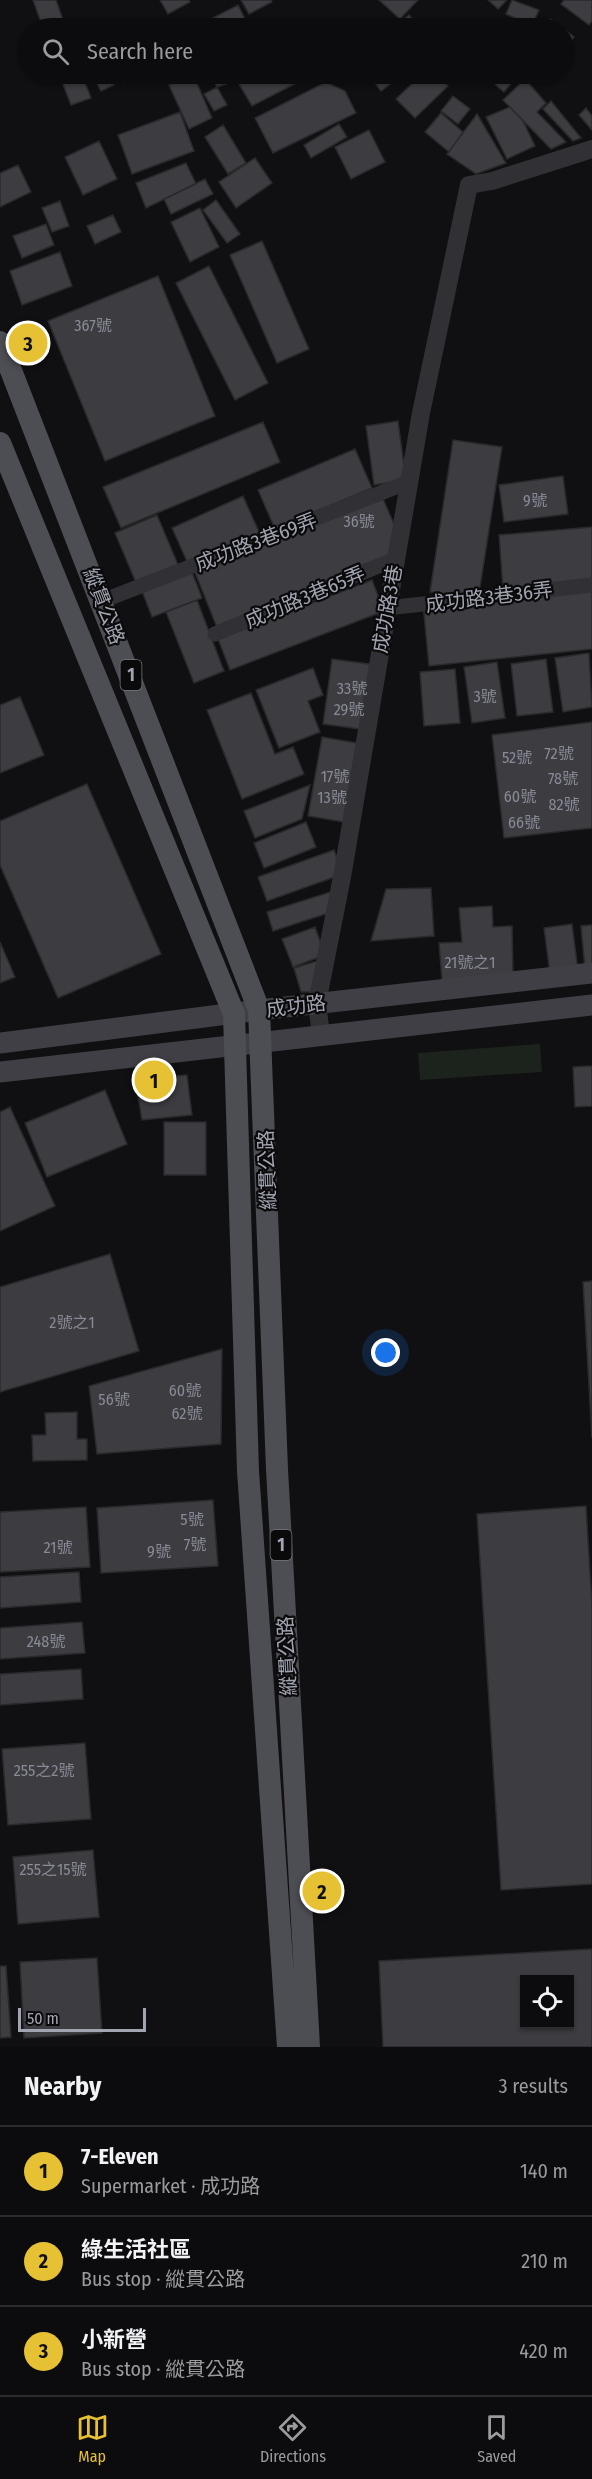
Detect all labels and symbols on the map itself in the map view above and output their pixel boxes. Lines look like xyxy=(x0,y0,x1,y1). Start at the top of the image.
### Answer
house number: 367號 xyxy=(74,316,112,335)
pin: 3 xyxy=(9,320,48,366)
house number: 9號 xyxy=(523,491,547,510)
street label: 成功路3巷69弄 xyxy=(192,508,320,576)
house number: 36號 xyxy=(343,512,375,531)
street label: 成功路3巷65弄 xyxy=(241,561,369,633)
street label: 成功路3巷 xyxy=(367,563,407,655)
street label: 縱貫公路 xyxy=(78,564,130,648)
street label: 成功路3巷36弄 xyxy=(424,577,554,617)
road number: 1 xyxy=(120,660,142,690)
house number: 33號 xyxy=(337,679,367,698)
house number: 3號 xyxy=(473,687,497,706)
house number: 29號 xyxy=(334,700,364,719)
house number: 72號 xyxy=(544,744,574,763)
house number: 52號 xyxy=(502,748,532,767)
house number: 17號 xyxy=(321,767,349,786)
house number: 78號 xyxy=(548,769,578,788)
house number: 60號 xyxy=(504,787,536,806)
house number: 13號 xyxy=(317,788,347,807)
house number: 82號 xyxy=(549,795,579,814)
house number: 66號 xyxy=(508,813,540,832)
house number: 21號之1 xyxy=(444,953,496,972)
street label: 成功路 xyxy=(265,990,327,1022)
pin: 1 xyxy=(134,1058,174,1102)
street label: 縱貫公路 xyxy=(254,1130,280,1210)
house number: 2號之1 xyxy=(49,1313,95,1332)
your location xyxy=(371,1338,400,1367)
house number: 60號 xyxy=(169,1381,201,1400)
house number: 56號 xyxy=(98,1390,130,1409)
house number: 62號 xyxy=(172,1404,202,1423)
house number: 5號 xyxy=(180,1510,204,1529)
road number: 1 xyxy=(270,1530,292,1560)
house number: 7號 xyxy=(184,1535,206,1554)
house number: 21號 xyxy=(44,1538,72,1557)
house number: 9號 xyxy=(147,1542,171,1561)
street label: 縱貫公路 xyxy=(273,1615,301,1697)
house number: 248號 xyxy=(27,1632,65,1651)
house number: 255之2號 xyxy=(14,1761,74,1780)
house number: 255之15號 xyxy=(19,1860,87,1879)
pin: 2 xyxy=(302,1868,342,1914)
scale bar xyxy=(18,2005,146,2032)

